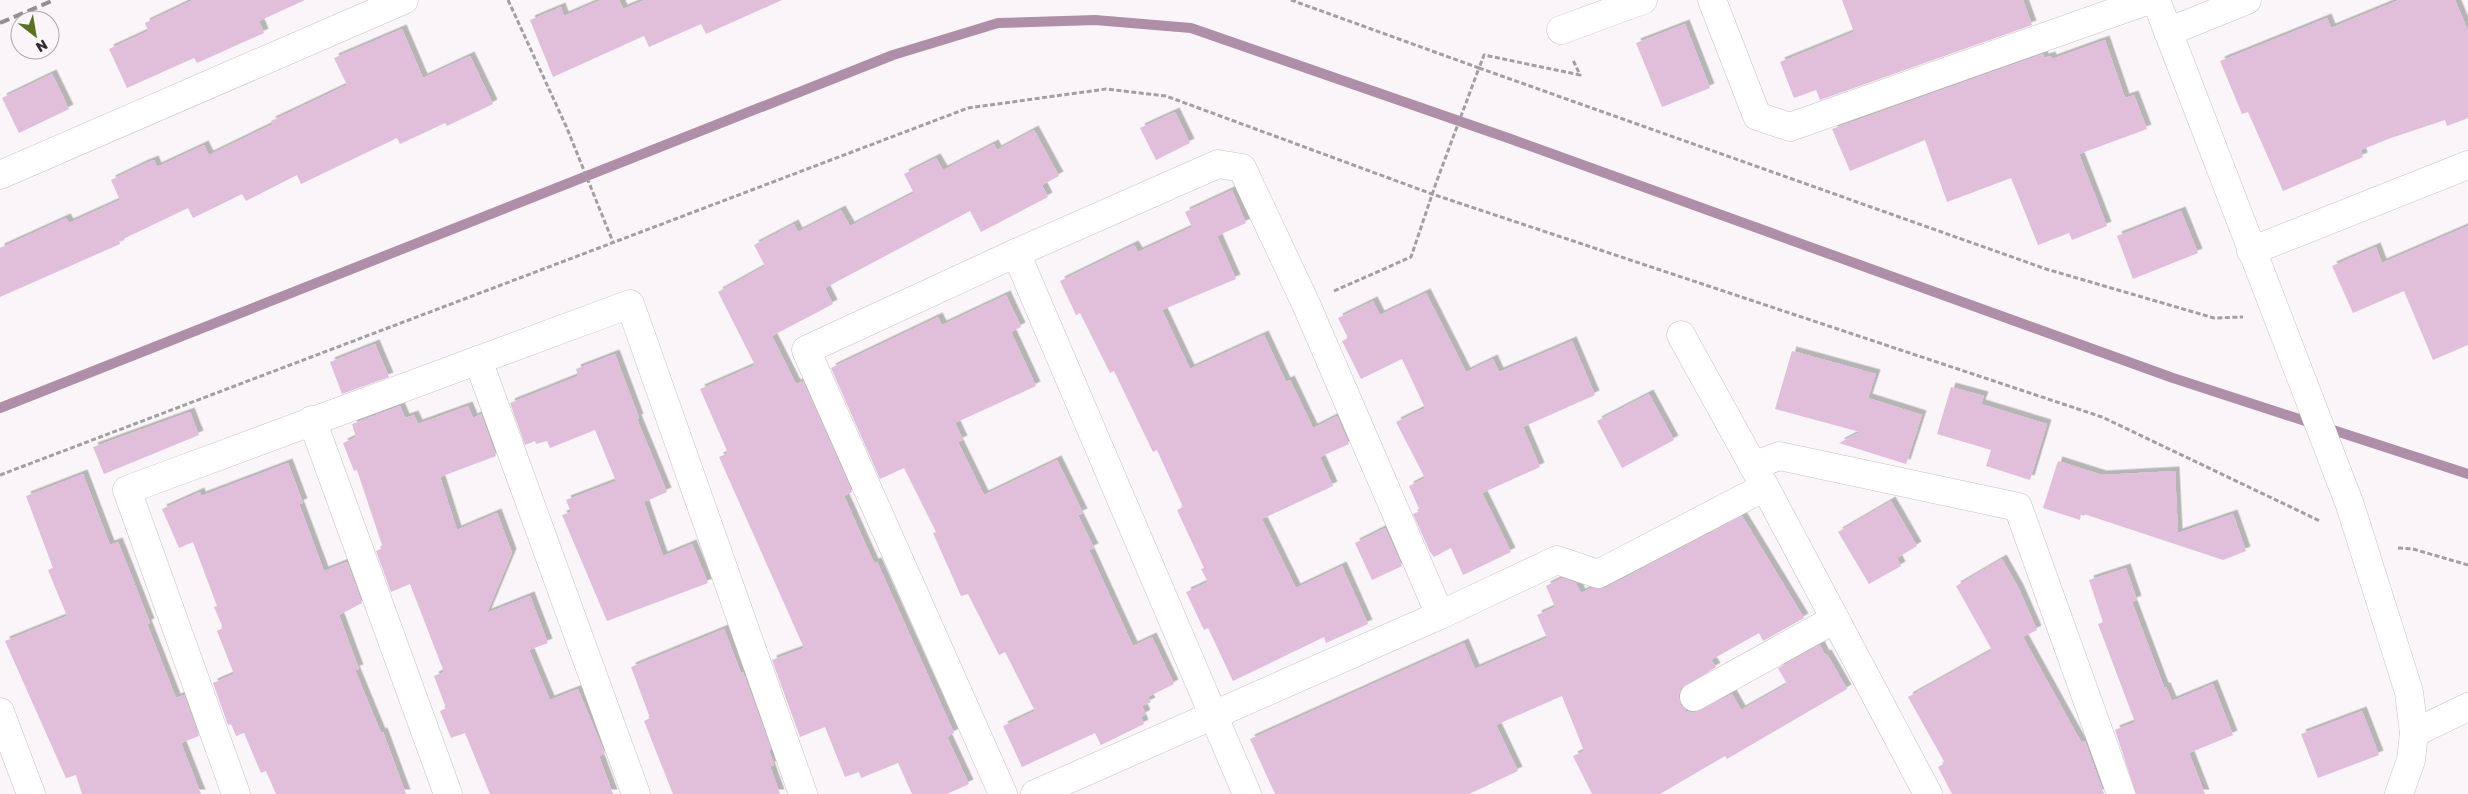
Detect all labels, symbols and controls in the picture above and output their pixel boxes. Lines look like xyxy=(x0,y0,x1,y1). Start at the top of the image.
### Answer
north arrow xyxy=(10,10,60,60)
text: N xyxy=(33,37,51,57)

